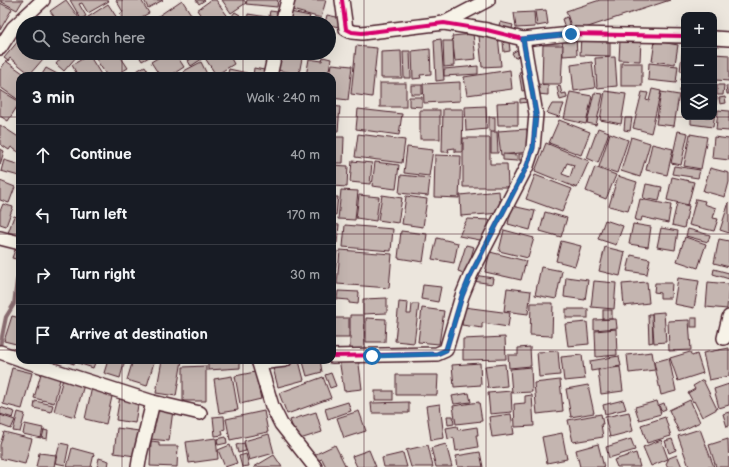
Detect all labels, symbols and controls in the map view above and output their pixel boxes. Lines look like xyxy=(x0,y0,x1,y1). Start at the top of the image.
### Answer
map controls xyxy=(681,12,717,120)
button: + xyxy=(681,12,717,48)
search box xyxy=(16,16,336,60)
route end xyxy=(562,25,580,43)
icon: search xyxy=(30,27,52,49)
text: Search here xyxy=(62,29,145,48)
button: − xyxy=(681,48,717,84)
button: layers xyxy=(681,84,717,120)
text: 3 min xyxy=(32,88,75,108)
text: Walk · 240 m xyxy=(246,90,320,106)
icon: ahead xyxy=(32,144,54,166)
text: Continue xyxy=(70,145,132,164)
text: 40 m xyxy=(290,147,320,163)
icon: left xyxy=(32,204,54,226)
text: Turn left xyxy=(70,205,127,224)
text: 170 m xyxy=(287,207,320,223)
icon: right xyxy=(32,264,54,286)
text: Turn right xyxy=(70,265,135,284)
text: 30 m xyxy=(290,267,320,283)
icon: arrive xyxy=(32,324,54,346)
text: Arrive at destination xyxy=(70,325,208,344)
route start xyxy=(363,347,381,365)

